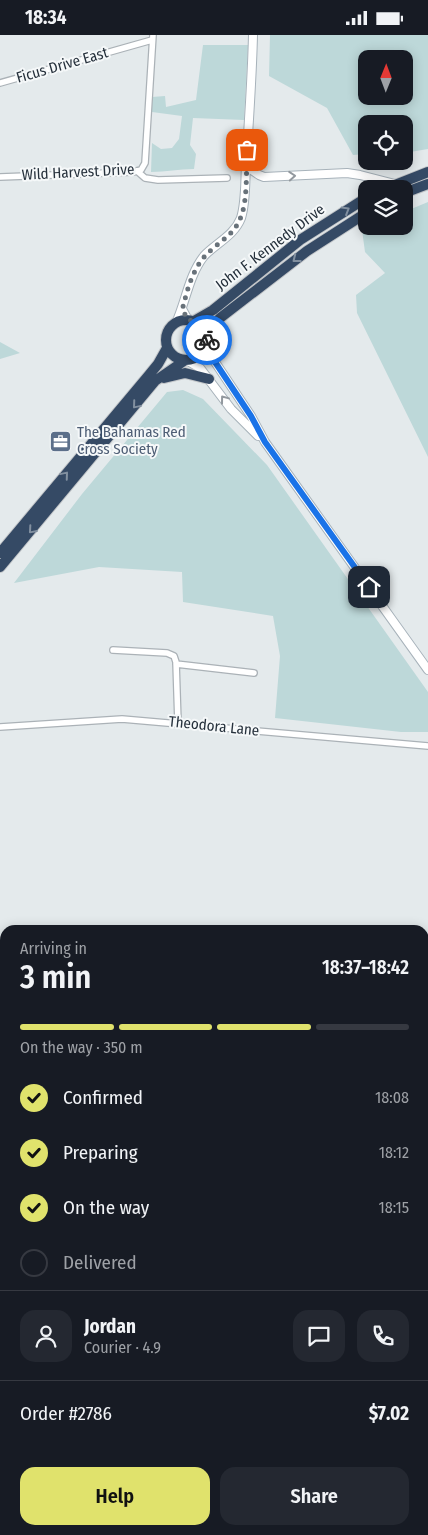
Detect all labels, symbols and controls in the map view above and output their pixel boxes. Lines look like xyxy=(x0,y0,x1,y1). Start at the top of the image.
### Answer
text: 18:34 xyxy=(25,6,66,29)
street label: Ficus Drive East xyxy=(14,43,110,87)
north arrow xyxy=(358,50,412,105)
map controls xyxy=(358,50,413,235)
button: locate xyxy=(358,115,413,170)
pin xyxy=(226,129,268,171)
icon: bag xyxy=(233,136,261,164)
street label: Wild Harvest Drive xyxy=(21,160,135,184)
one-way arrow xyxy=(288,170,296,181)
button: layers xyxy=(358,180,413,235)
street label: John F. Kennedy Drive xyxy=(212,200,328,294)
one-way arrow xyxy=(340,207,349,217)
one-way arrow xyxy=(292,253,302,262)
courier xyxy=(182,315,232,365)
icon: bike xyxy=(193,326,221,354)
one-way arrow xyxy=(221,395,230,405)
one-way arrow xyxy=(133,399,141,408)
place label: The Bahamas Red Cross Society xyxy=(77,423,186,458)
office icon: The Bahamas Red Cross Society xyxy=(49,429,73,453)
one-way arrow xyxy=(60,472,68,481)
one-way arrow xyxy=(29,524,37,533)
pin xyxy=(348,566,390,608)
icon: home xyxy=(355,573,383,601)
street label: Theodora Lane xyxy=(168,712,260,740)
text: Arriving in xyxy=(20,939,87,958)
text: 18:37–18:42 xyxy=(322,956,409,979)
text: 3 min xyxy=(20,958,91,996)
text: On the way · 350 m xyxy=(20,1038,142,1057)
icon: check xyxy=(20,1084,48,1112)
text: Confirmed xyxy=(63,1086,143,1109)
text: 18:08 xyxy=(375,1088,409,1107)
icon: check xyxy=(20,1139,48,1167)
text: Preparing xyxy=(63,1141,138,1164)
text: 18:12 xyxy=(379,1143,409,1162)
icon: check xyxy=(20,1194,48,1222)
text: On the way xyxy=(63,1196,149,1219)
text: 18:15 xyxy=(378,1198,409,1217)
text: Delivered xyxy=(63,1251,137,1274)
button: person xyxy=(20,1310,72,1362)
button: chat xyxy=(293,1310,345,1362)
button: phone xyxy=(357,1310,409,1362)
text: Jordan xyxy=(84,1315,136,1338)
text: Courier · 4.9 xyxy=(84,1338,161,1357)
text: Order #2786 xyxy=(20,1402,112,1425)
text: $7.02 xyxy=(369,1402,409,1425)
button: Help xyxy=(20,1467,210,1525)
button: Share xyxy=(220,1467,409,1525)

